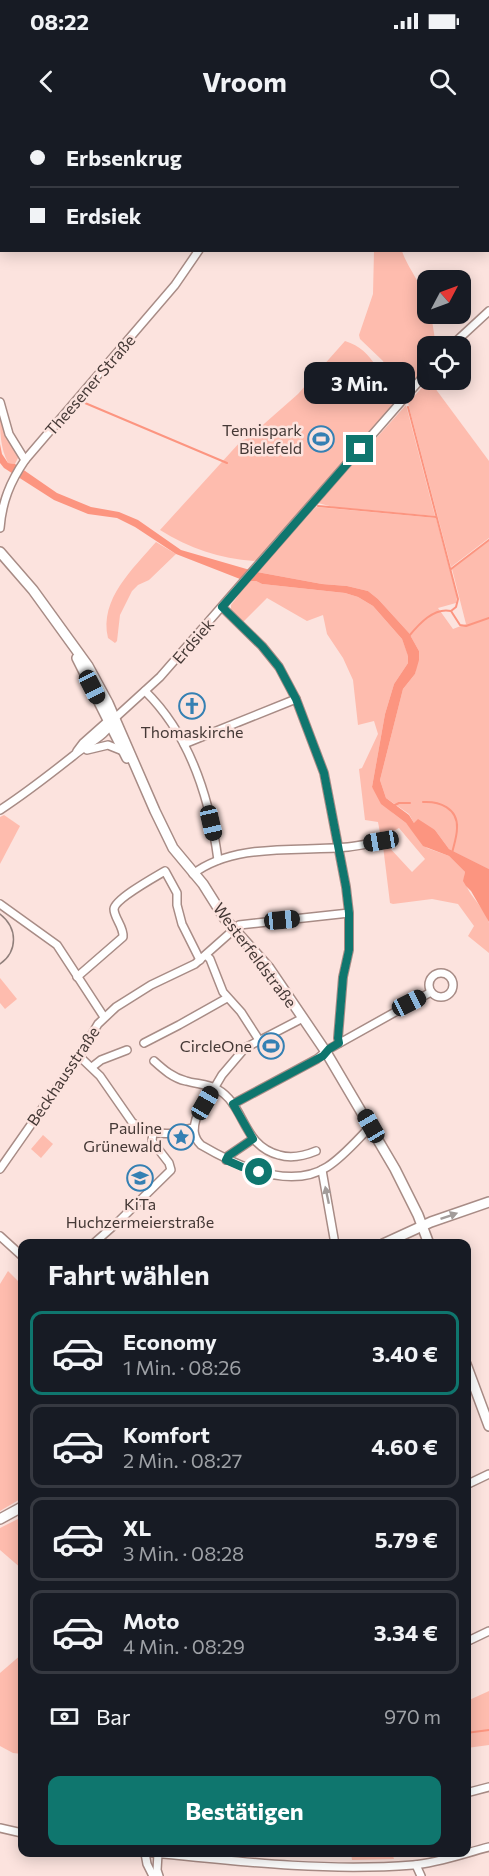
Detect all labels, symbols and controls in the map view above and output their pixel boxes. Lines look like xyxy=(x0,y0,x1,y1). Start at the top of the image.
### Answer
text: 08:22 xyxy=(30,8,89,35)
icon: back xyxy=(30,65,63,98)
text: Vroom xyxy=(202,65,287,98)
icon: search xyxy=(426,65,459,98)
text: Erbsenkrug xyxy=(66,144,182,171)
text: Erdsiek xyxy=(66,202,141,229)
north arrow xyxy=(417,270,471,324)
map controls xyxy=(417,270,471,390)
street label: Theesener Straße xyxy=(41,330,139,439)
button: locate xyxy=(417,336,471,390)
callout: 3 Min. xyxy=(304,362,416,404)
text: 3 Min. xyxy=(331,371,388,395)
place label: Tennispark Bielefeld xyxy=(222,420,302,457)
sports icon: Tennispark Bielefeld xyxy=(306,424,336,454)
route end xyxy=(346,435,373,462)
street label: Erdsiek xyxy=(168,614,218,667)
car xyxy=(76,667,108,707)
church icon: Thomaskirche xyxy=(177,691,207,721)
place label: Thomaskirche xyxy=(140,722,244,741)
car xyxy=(198,803,224,843)
car xyxy=(362,829,400,853)
street label: Westerfeldstraße xyxy=(210,899,301,1011)
car xyxy=(263,909,301,931)
car xyxy=(389,987,429,1019)
street label: Beckhausstraße xyxy=(22,1022,103,1129)
sports icon: CircleOne xyxy=(256,1031,286,1061)
place label: CircleOne xyxy=(180,1036,252,1055)
car xyxy=(188,1083,222,1123)
car xyxy=(354,1106,388,1146)
place label: Pauline Grünewald xyxy=(83,1118,162,1155)
place icon: Pauline Grünewald xyxy=(166,1122,196,1152)
route start xyxy=(245,1158,272,1185)
school or university icon: KiTa Huchzermeierstraße xyxy=(125,1163,155,1193)
one-way arrow xyxy=(322,1185,331,1204)
place label: KiTa Huchzermeierstraße xyxy=(66,1194,214,1231)
one-way arrow xyxy=(440,1210,458,1220)
text: Fahrt wählen xyxy=(48,1258,210,1291)
icon: car xyxy=(51,1326,105,1380)
text: Economy xyxy=(123,1328,217,1355)
text: 3.40 € xyxy=(372,1340,438,1367)
text: 1 Min. · 08:26 xyxy=(123,1355,241,1379)
icon: car xyxy=(51,1419,105,1473)
text: Komfort xyxy=(123,1421,210,1448)
text: 4.60 € xyxy=(371,1433,438,1460)
text: 2 Min. · 08:27 xyxy=(123,1448,242,1472)
icon: car xyxy=(51,1512,105,1566)
text: XL xyxy=(123,1514,151,1541)
text: 5.79 € xyxy=(375,1526,438,1553)
text: 3 Min. · 08:28 xyxy=(123,1541,244,1565)
icon: car xyxy=(51,1605,105,1659)
text: Moto xyxy=(123,1607,179,1634)
text: 3.34 € xyxy=(374,1619,438,1646)
text: 4 Min. · 08:29 xyxy=(123,1634,245,1658)
icon: cash xyxy=(48,1700,81,1733)
text: Bar xyxy=(96,1703,131,1730)
text: 970 m xyxy=(384,1704,441,1728)
button: Bestätigen xyxy=(48,1776,441,1845)

